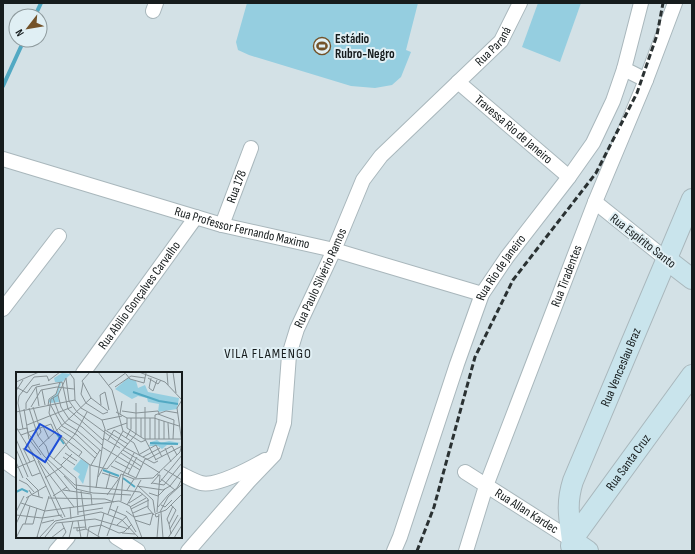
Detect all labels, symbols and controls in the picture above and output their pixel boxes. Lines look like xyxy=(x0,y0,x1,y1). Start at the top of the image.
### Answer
north arrow xyxy=(8,8,48,48)
street label: Rua Paraná xyxy=(472,24,515,70)
text: N xyxy=(13,27,27,39)
place label: Estádio Rubro-Negro xyxy=(335,31,395,62)
sports icon: Estádio Rubro-Negro xyxy=(312,36,332,56)
street label: Travessa Rio de Janeiro xyxy=(471,92,556,167)
street label: Rua 178 xyxy=(223,168,250,205)
street label: Rua Professor Fernando Maximo xyxy=(173,203,311,252)
street label: Rua Espírito Santo xyxy=(607,210,679,272)
street label: Rua Paulo Silvério Ramos xyxy=(291,226,350,330)
street label: Rua Rio de Janeiro xyxy=(472,231,529,303)
street label: Rua Abilio Gonçalves Carvalho xyxy=(95,238,184,353)
street label: Rua Tiradentes xyxy=(548,242,586,309)
street label: Rua Venceslau Braz xyxy=(597,325,645,409)
district label: VILA FLAMENGO xyxy=(224,345,312,362)
inset map xyxy=(16,372,182,538)
street label: Rua Santa Cruz xyxy=(603,431,654,494)
street label: Rua Allan Kardec xyxy=(492,485,561,537)

